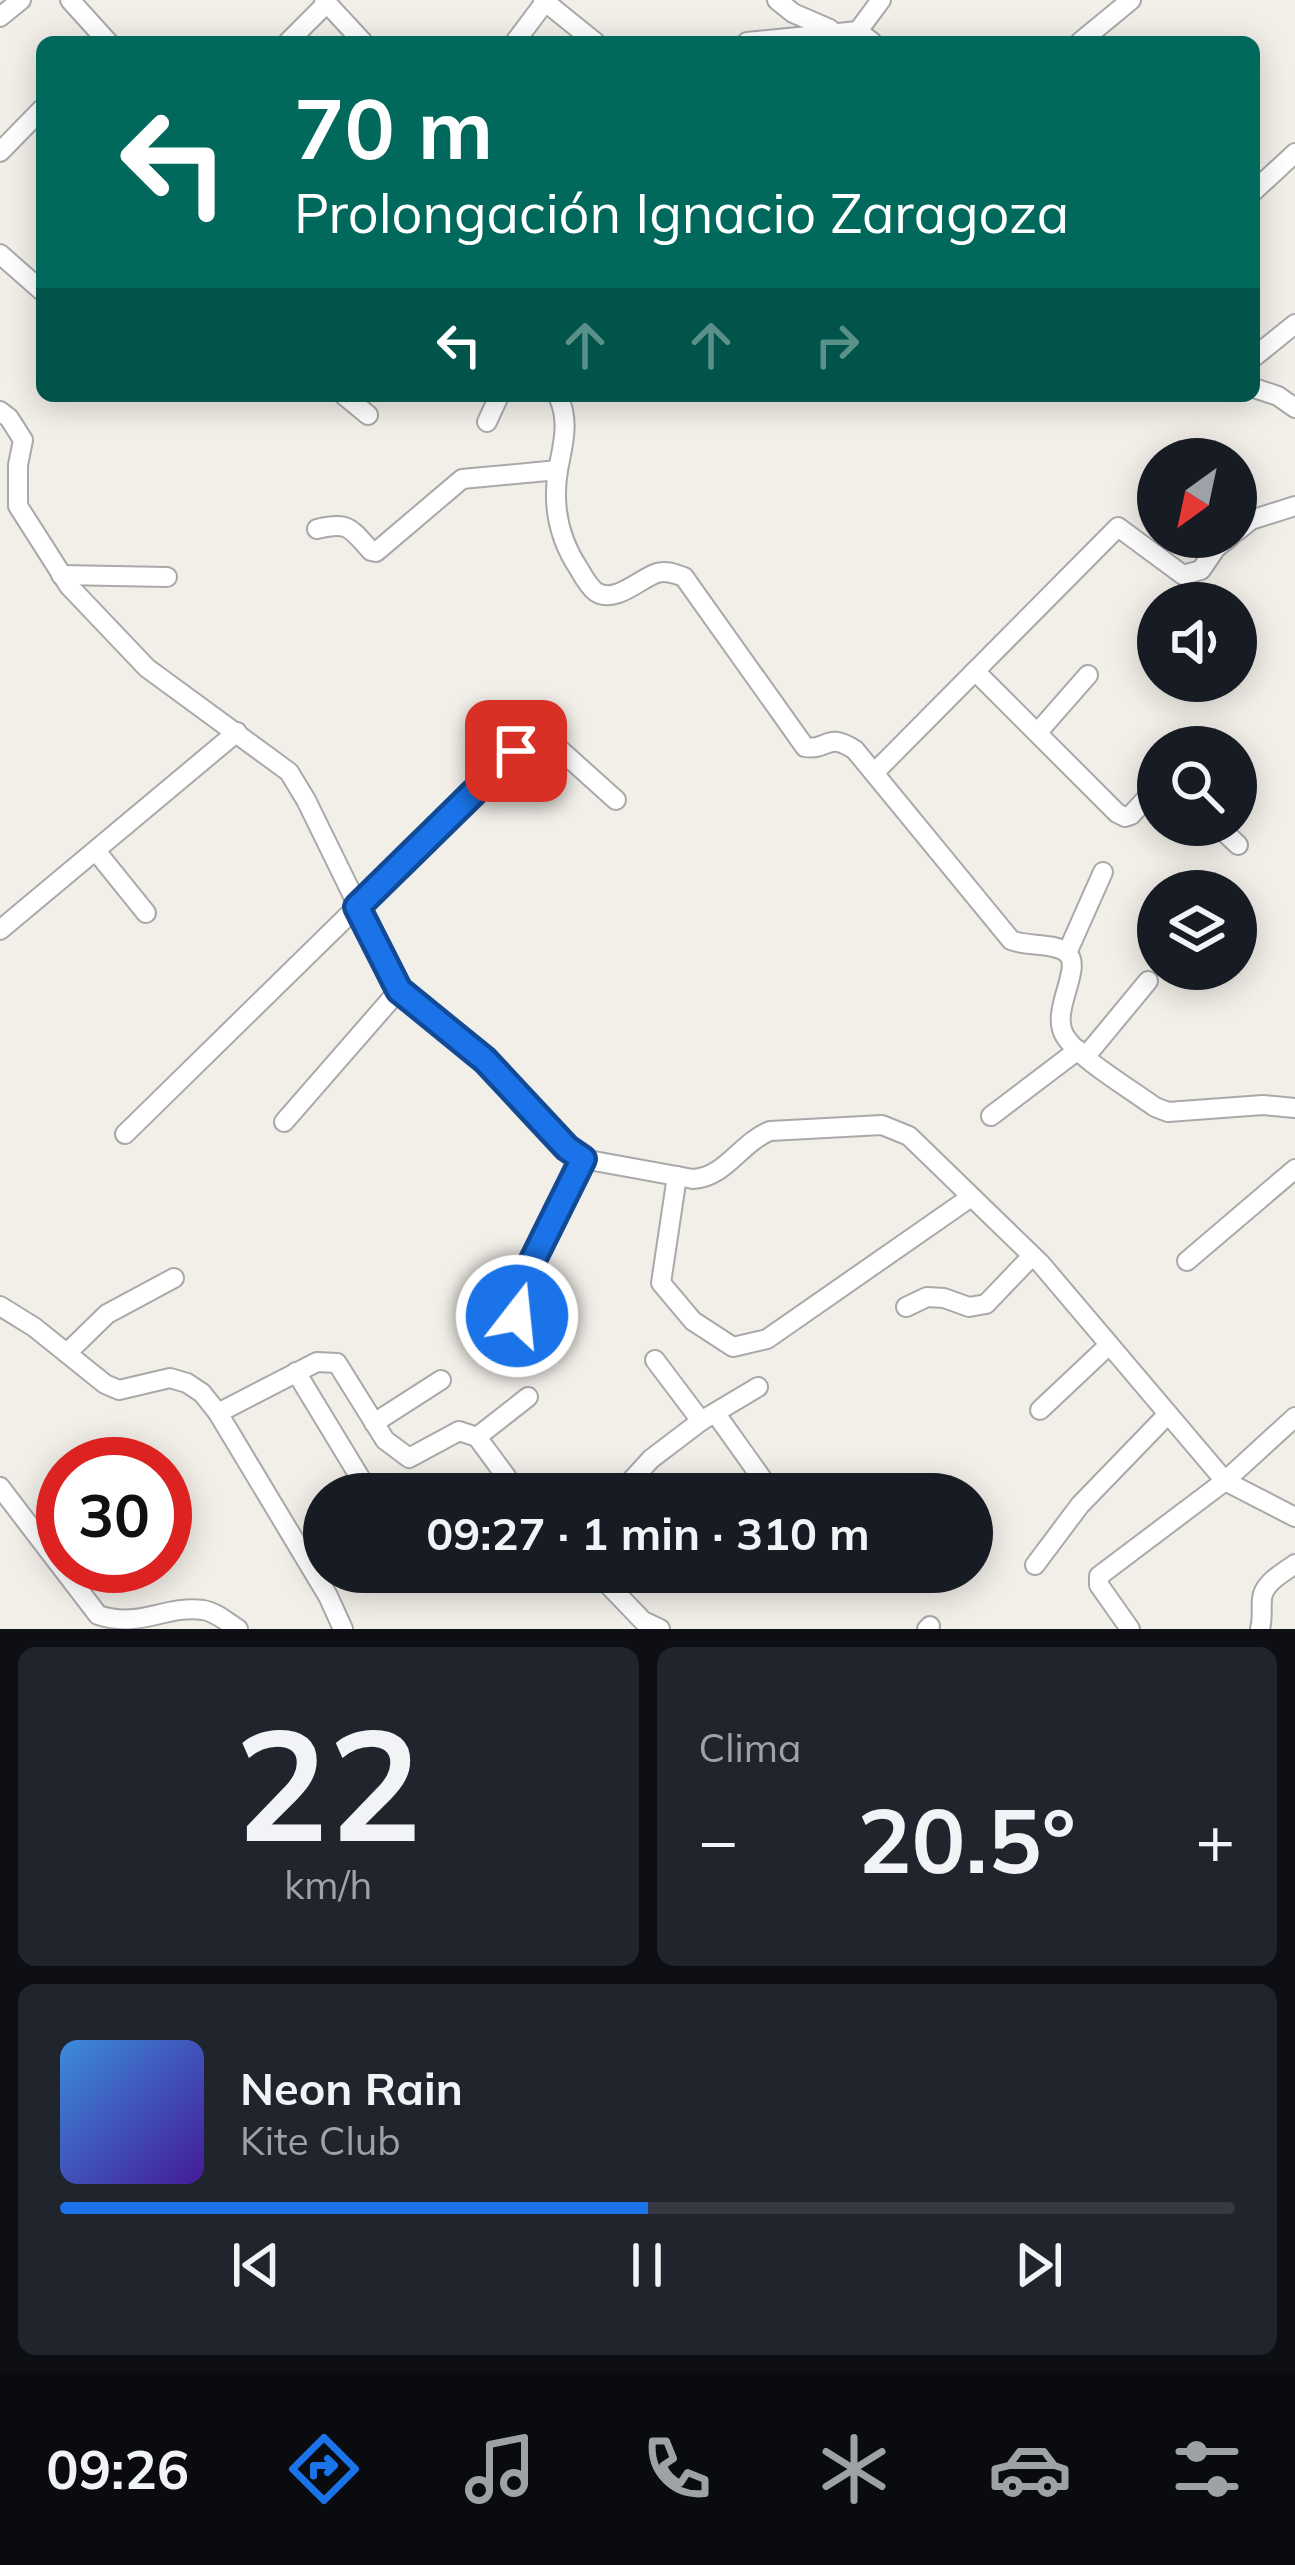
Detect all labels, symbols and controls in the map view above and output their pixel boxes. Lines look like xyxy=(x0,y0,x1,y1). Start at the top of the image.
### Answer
text: 70 m xyxy=(294,75,493,180)
icon: left xyxy=(96,84,252,240)
text: Prolongación Ignacio Zaragoza xyxy=(294,179,1069,247)
icon: left xyxy=(426,312,492,378)
icon: ahead xyxy=(552,312,618,378)
icon: ahead xyxy=(678,312,744,378)
icon: right xyxy=(804,312,870,378)
north arrow xyxy=(1137,438,1257,558)
map controls xyxy=(1137,438,1257,990)
button: sound xyxy=(1137,582,1257,702)
pin xyxy=(465,700,567,802)
icon: arrive xyxy=(483,718,549,784)
button: search xyxy=(1137,726,1257,846)
button: layers xyxy=(1137,870,1257,990)
position arrow xyxy=(454,1253,580,1379)
speed limit sign: 30 xyxy=(36,1437,192,1593)
text: 09:27 · 1 min · 310 m xyxy=(426,1505,870,1561)
text: 22 xyxy=(235,1684,422,1880)
text: Clima xyxy=(699,1723,801,1772)
text: 20.5° xyxy=(858,1783,1076,1896)
text: − xyxy=(699,1798,738,1881)
text: + xyxy=(1195,1798,1235,1881)
text: km/h xyxy=(284,1860,372,1909)
text: Neon Rain xyxy=(240,2060,463,2116)
text: Kite Club xyxy=(240,2116,401,2165)
icon: previous xyxy=(223,2232,289,2298)
icon: pause xyxy=(614,2232,680,2298)
icon: next xyxy=(1006,2232,1072,2298)
icon: directions xyxy=(282,2427,366,2511)
icon: music xyxy=(458,2427,542,2511)
icon: phone xyxy=(635,2427,719,2511)
icon: climate xyxy=(812,2427,896,2511)
icon: car xyxy=(988,2427,1072,2511)
icon: filters xyxy=(1165,2427,1249,2511)
text: 09:26 xyxy=(46,2435,189,2503)

